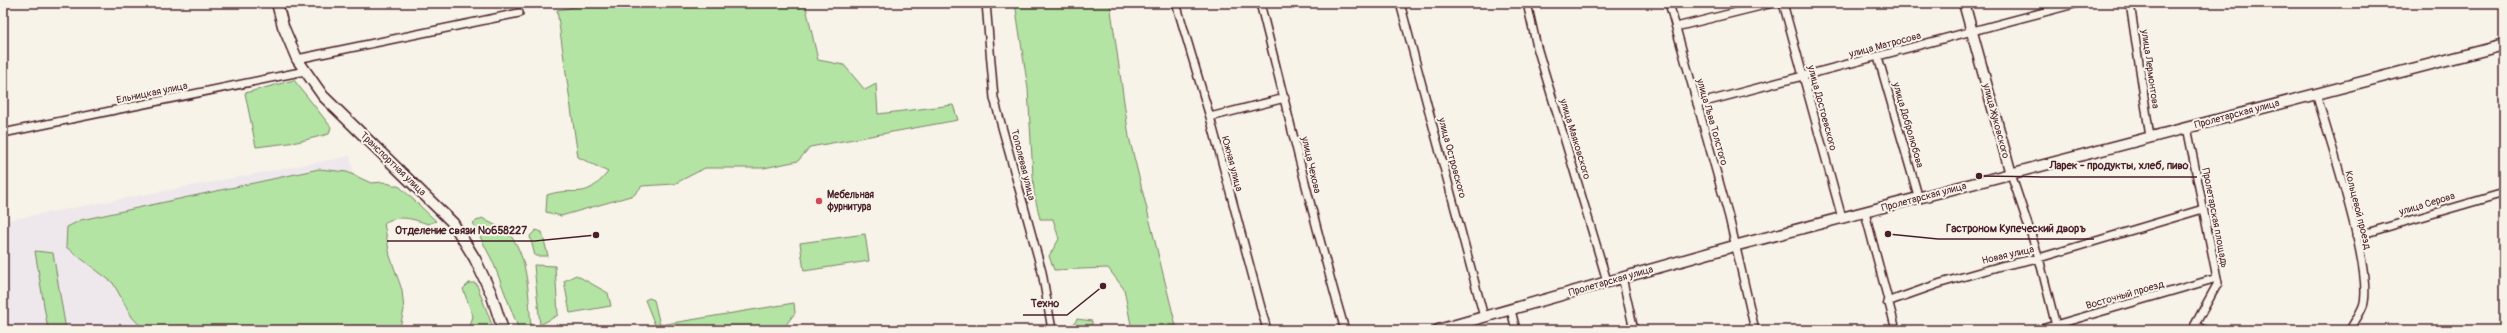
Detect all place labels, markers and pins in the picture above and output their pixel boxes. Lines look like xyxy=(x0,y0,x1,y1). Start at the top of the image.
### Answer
callout: Ларек - продукты, хлеб, пиво xyxy=(2042,154,2197,177)
place label: Мебельная фурнитура xyxy=(827,189,874,213)
marker: Мебельная фурнитура xyxy=(814,196,824,206)
callout: Гастроном Купеческий дворъ xyxy=(1938,216,2094,239)
callout: Отделение связи №658227 xyxy=(387,218,535,241)
callout: Техно xyxy=(1023,292,1067,315)

